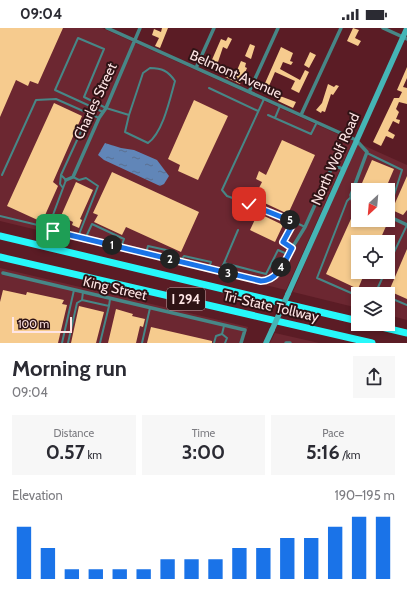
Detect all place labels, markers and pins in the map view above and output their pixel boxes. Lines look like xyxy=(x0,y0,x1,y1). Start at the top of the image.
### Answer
pin xyxy=(232,187,266,221)
pin: 5 xyxy=(280,210,300,230)
pin xyxy=(36,214,70,248)
pin: 1 xyxy=(102,235,122,255)
pin: 2 xyxy=(160,249,180,269)
pin: 4 xyxy=(271,257,291,277)
pin: 3 xyxy=(218,263,238,283)

